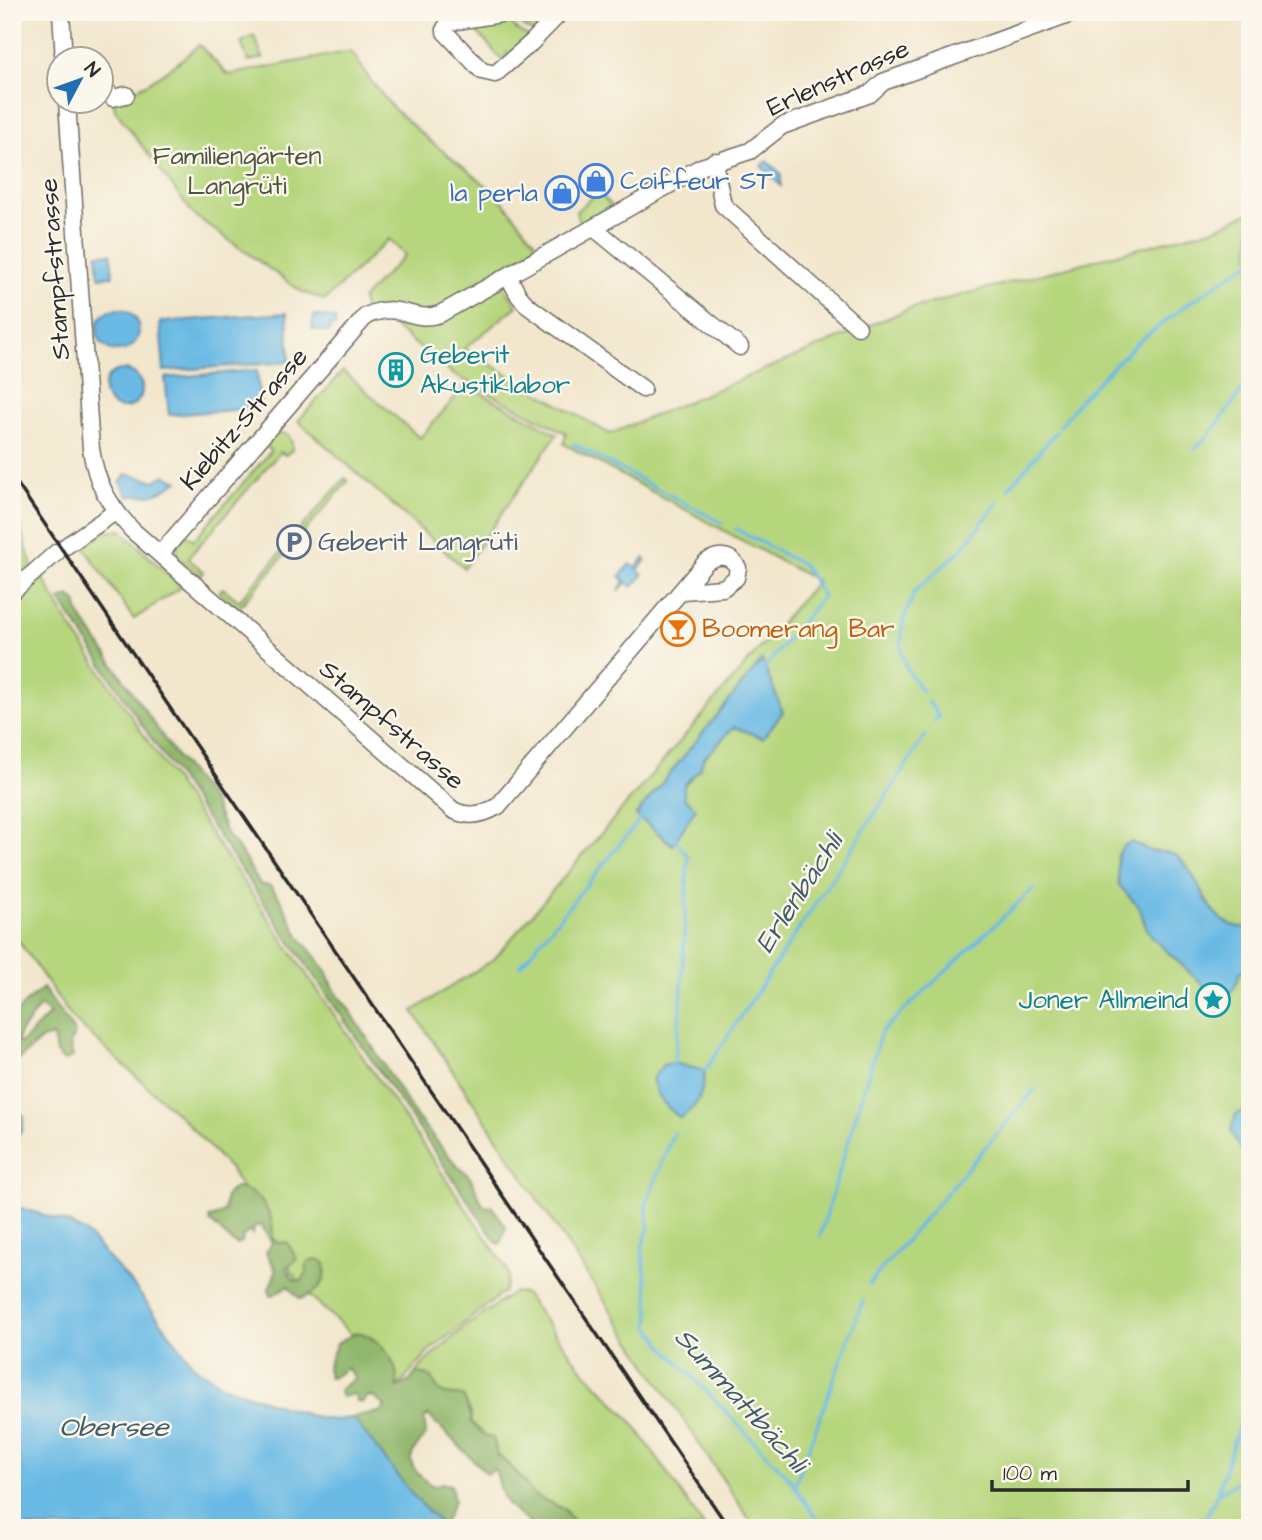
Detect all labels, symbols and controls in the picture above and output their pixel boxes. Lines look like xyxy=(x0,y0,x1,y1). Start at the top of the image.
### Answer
street label: Erlenstrasse xyxy=(761,31,915,125)
north arrow xyxy=(46,46,116,116)
text: N xyxy=(78,56,106,83)
park label: Familiengärten Langrüti xyxy=(152,138,322,206)
shop icon: Coiffeur ST xyxy=(577,162,615,200)
place label: Coiffeur ST xyxy=(620,163,774,199)
shop icon: la perla xyxy=(543,174,581,212)
place label: la perla xyxy=(450,175,538,211)
street label: Stampfstrasse xyxy=(31,177,79,361)
place label: Geberit Akustiklabor xyxy=(420,337,570,403)
street label: Kiebitz-Strasse xyxy=(172,340,316,498)
building icon: Geberit Akustiklabor xyxy=(377,351,415,389)
parking icon: Geberit Langrüti xyxy=(275,523,313,561)
place label: Geberit Langrüti xyxy=(318,524,518,562)
bar icon: Boomerang Bar xyxy=(659,610,697,648)
place label: Boomerang Bar xyxy=(702,611,895,649)
street label: Stampfstrasse xyxy=(312,652,472,798)
water label: Erlenbächli xyxy=(746,822,854,961)
place icon: Joner Allmeind xyxy=(1194,981,1232,1019)
place label: Joner Allmeind xyxy=(1018,982,1188,1018)
water label: Summattbächli xyxy=(665,1319,819,1484)
water label: Obersee xyxy=(59,1408,171,1447)
scale bar xyxy=(992,1449,1188,1493)
text: 100 m xyxy=(1003,1459,1058,1488)

